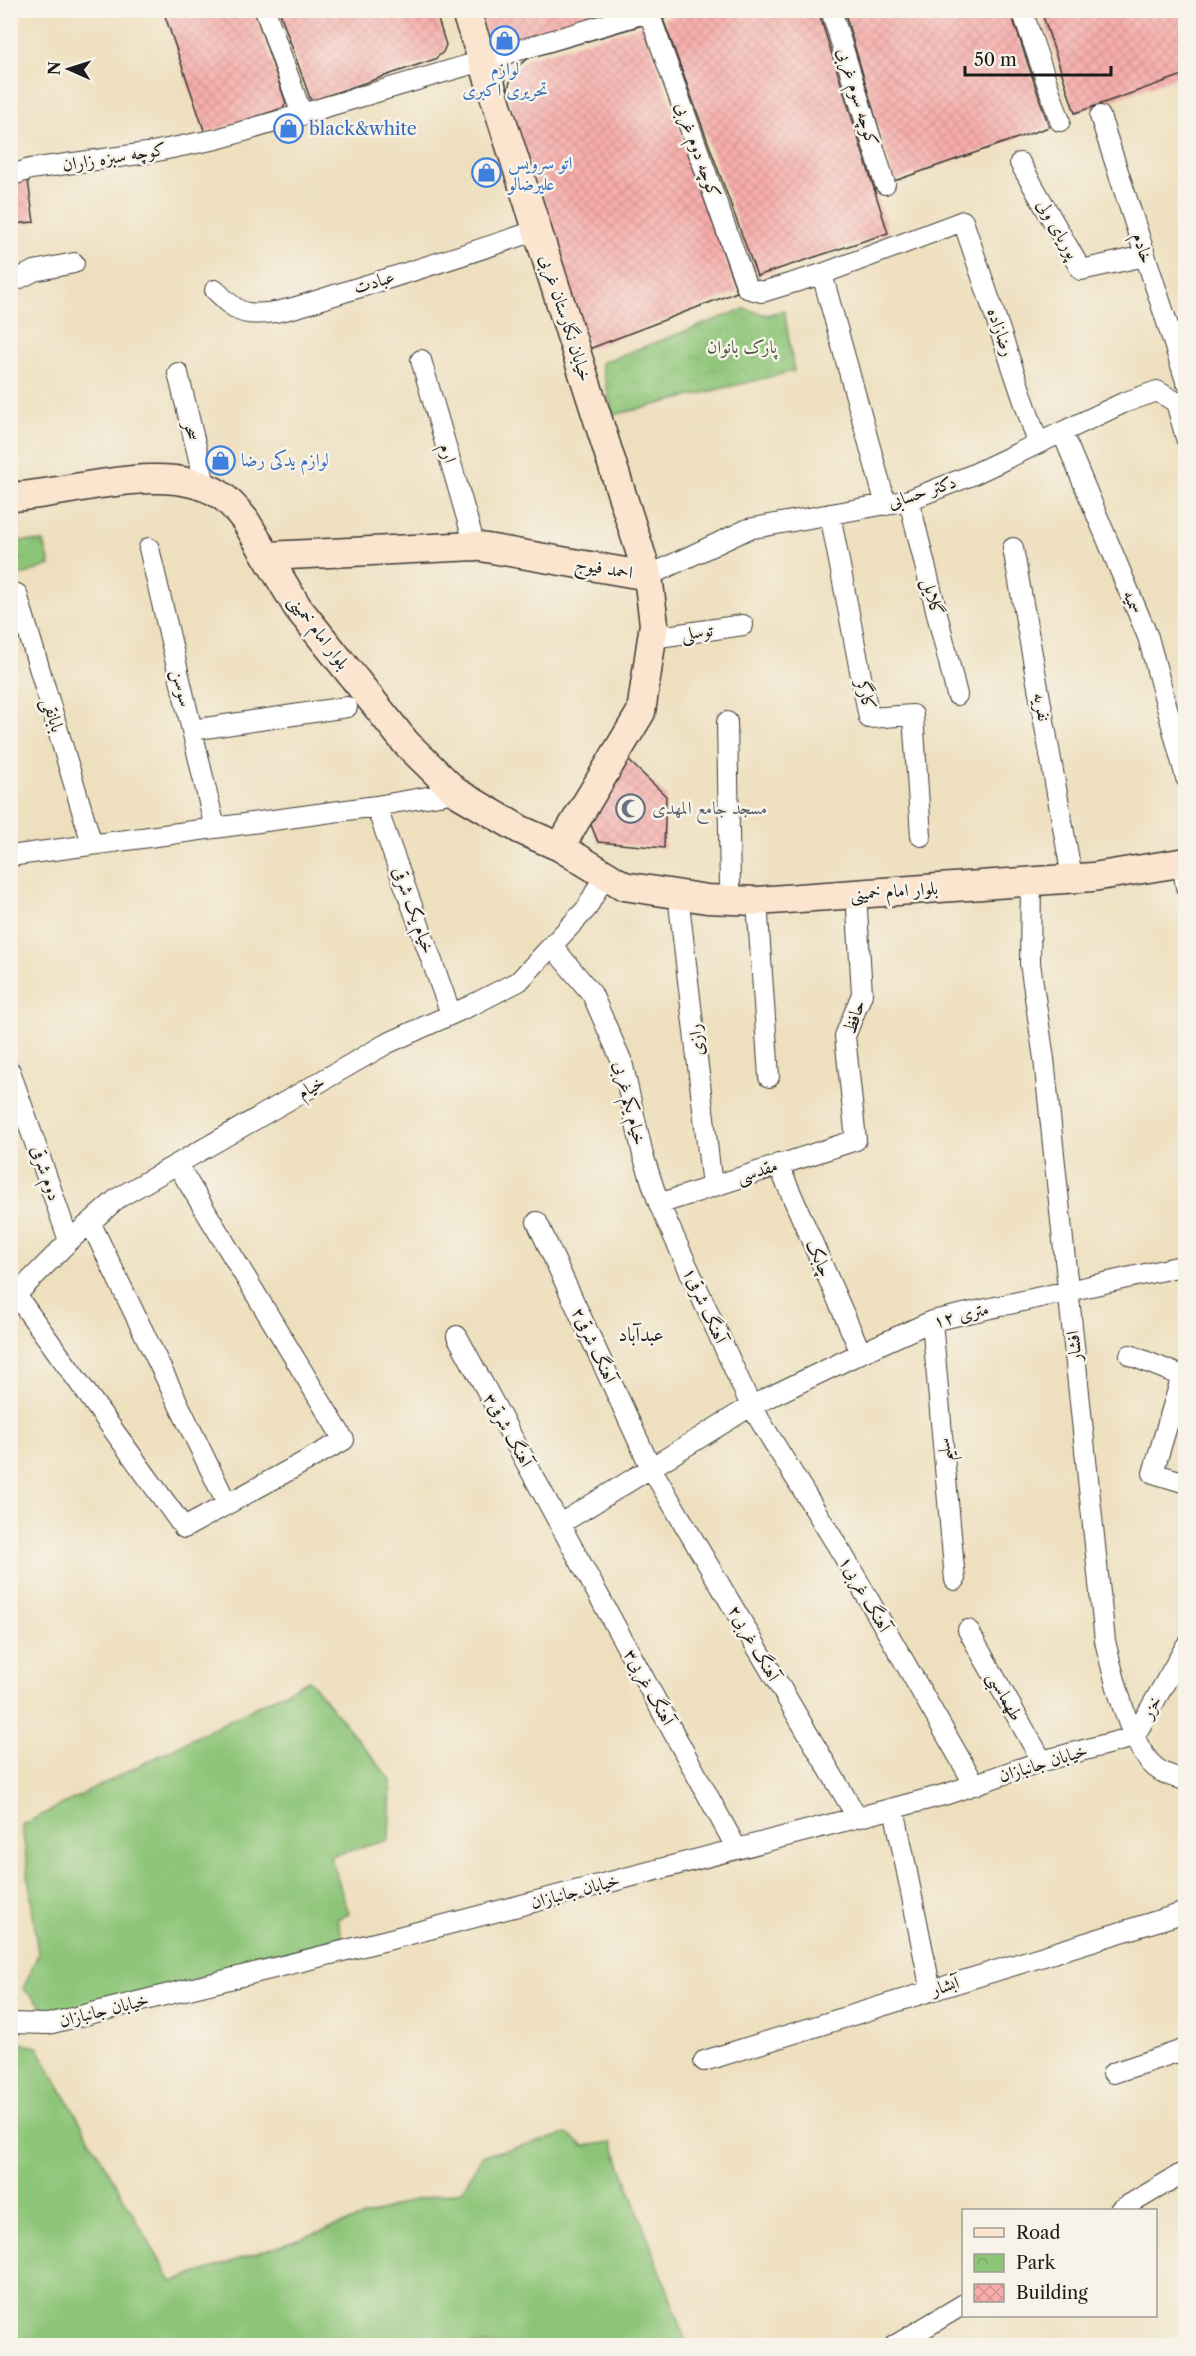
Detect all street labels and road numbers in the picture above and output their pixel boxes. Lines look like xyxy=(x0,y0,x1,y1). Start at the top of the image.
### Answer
street label: کوچه سوم غربی xyxy=(828,45,883,150)
street label: کوچه دوم غربی xyxy=(666,99,726,203)
street label: کوچه سبزه زاران xyxy=(61,138,168,178)
street label: پوریای ولی xyxy=(1030,195,1085,265)
street label: خادم xyxy=(1123,230,1158,268)
street label: خیابان نگارستان غربی xyxy=(533,251,598,385)
street label: عبادت xyxy=(351,265,397,299)
street label: رضازاده xyxy=(983,305,1019,359)
street label: سحر xyxy=(178,417,205,443)
street label: ارم xyxy=(430,441,461,467)
street label: دکتر حسابی xyxy=(885,471,960,515)
street label: احمد فیوج xyxy=(573,552,635,589)
street label: گلایل xyxy=(916,576,948,618)
street label: سمیه xyxy=(1118,587,1148,617)
street label: بلوار امام خمینی xyxy=(280,590,354,677)
street label: توسلی xyxy=(680,619,715,647)
street label: سوسن xyxy=(166,667,197,709)
street label: کارگر xyxy=(851,675,882,713)
street label: نفریه xyxy=(1028,691,1055,723)
street label: بابانقی xyxy=(35,695,69,735)
street label: خیام یک شرقی xyxy=(383,864,440,958)
street label: بلوار امام خمینی xyxy=(849,877,939,910)
street label: حافظ xyxy=(838,997,870,1037)
street label: رازی xyxy=(683,1023,709,1057)
street label: خیام یکم غربی xyxy=(603,1059,651,1149)
street label: خیام xyxy=(293,1070,331,1108)
street label: دوم شرقی xyxy=(22,1142,66,1205)
street label: مقدسی xyxy=(734,1154,781,1190)
street label: چابک xyxy=(799,1236,837,1281)
street label: آهنگ شرقی۱ xyxy=(678,1263,733,1349)
street label: ۱۲ متری xyxy=(931,1297,991,1333)
street label: آهنگ شرقی۲ xyxy=(566,1303,623,1389)
street label: افشار xyxy=(1061,1329,1087,1364)
street label: آهنگ شرقی۳ xyxy=(478,1389,539,1473)
street label: سلیم xyxy=(932,1437,963,1463)
street label: آهنگ غربی۱ xyxy=(833,1552,897,1639)
street label: آهنگ غربی۲ xyxy=(722,1601,786,1688)
street label: آهنگ غربی۳ xyxy=(617,1644,681,1732)
street label: طهماسبی xyxy=(979,1667,1027,1726)
street label: خزر xyxy=(1135,1692,1166,1724)
street label: خیابان جانبازان xyxy=(996,1739,1090,1787)
street label: خیابان جانبازان xyxy=(528,1869,622,1913)
street label: آبشار xyxy=(926,1971,964,2001)
street label: خیابان جانبازان xyxy=(57,1988,151,2032)

